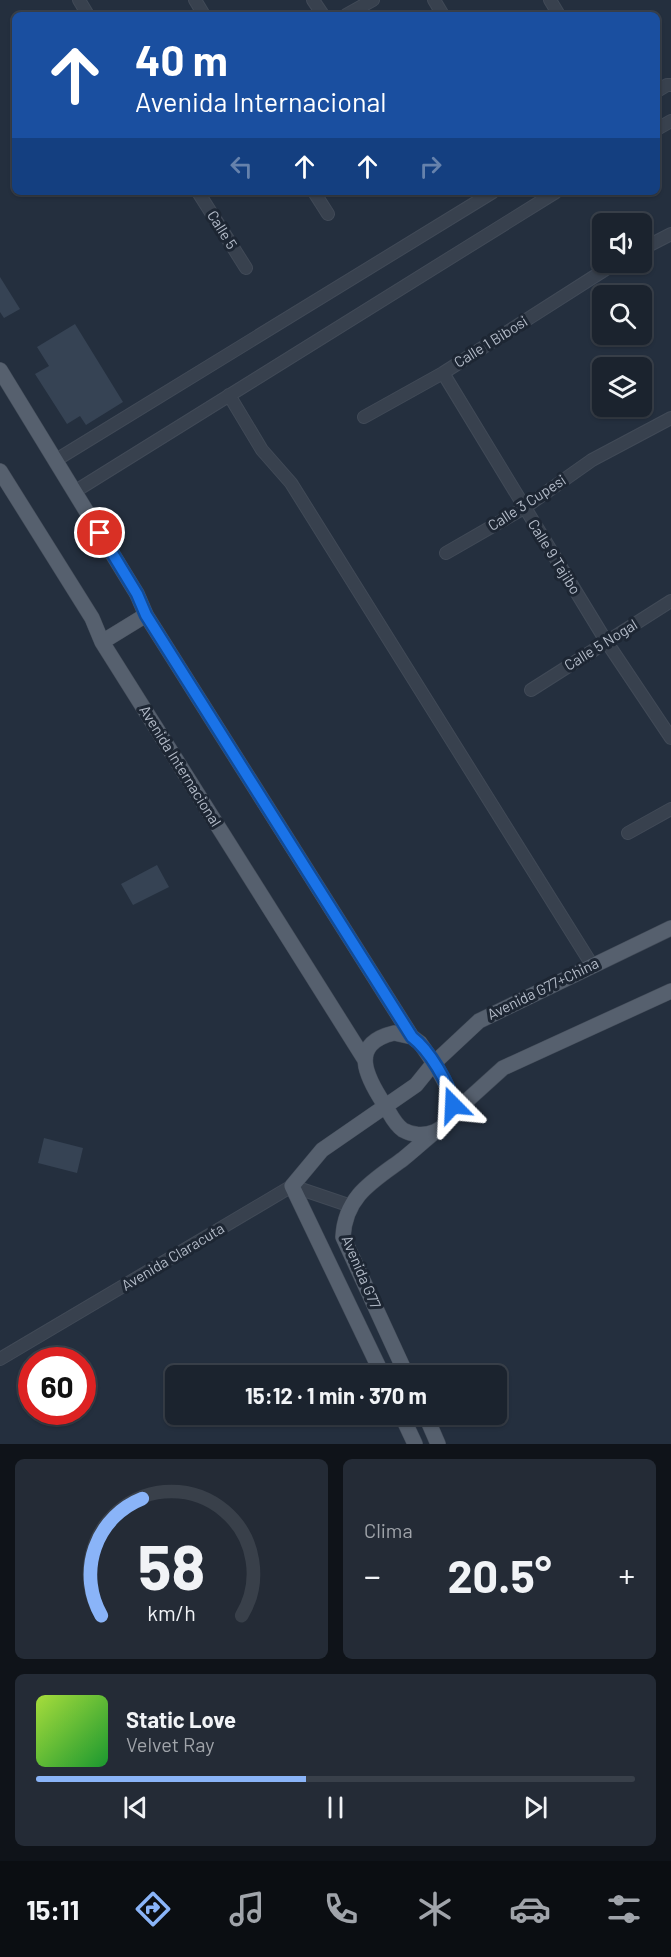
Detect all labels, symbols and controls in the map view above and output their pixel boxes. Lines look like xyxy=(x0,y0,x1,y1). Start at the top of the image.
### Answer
text: 40 m xyxy=(135,34,228,84)
icon: ahead xyxy=(36,36,114,114)
text: Avenida Internacional xyxy=(135,85,387,117)
icon: left xyxy=(225,150,258,183)
icon: ahead xyxy=(288,150,321,183)
icon: ahead xyxy=(351,150,384,183)
icon: right xyxy=(414,150,447,183)
street label: Calle 5 xyxy=(204,207,242,252)
map controls xyxy=(592,213,652,417)
button: sound xyxy=(592,213,652,273)
button: search xyxy=(592,285,652,345)
street label: Calle 1 Bibosi xyxy=(450,311,531,371)
button: layers xyxy=(592,357,652,417)
street label: Calle 3 Cupesi xyxy=(484,470,569,534)
pin xyxy=(74,507,125,558)
icon: arrive xyxy=(83,516,116,549)
street label: Calle 9 Tajibo xyxy=(525,516,585,597)
street label: Calle 5 Nogal xyxy=(561,615,640,674)
street label: Avenida Internacional xyxy=(136,701,226,829)
street label: Avenida G77+China xyxy=(484,953,601,1023)
position arrow xyxy=(421,1073,485,1137)
street label: Avenida Claracuta xyxy=(118,1218,227,1294)
street label: Avenida G77 xyxy=(338,1232,385,1311)
speed limit sign: 60 xyxy=(18,1347,96,1425)
text: 15:12 · 1 min · 370 m xyxy=(245,1382,427,1408)
text: Clima xyxy=(364,1518,413,1542)
text: 58 xyxy=(138,1528,205,1602)
text: 20.5° xyxy=(447,1548,552,1602)
text: − xyxy=(364,1555,381,1595)
text: + xyxy=(619,1555,635,1595)
text: km/h xyxy=(147,1600,196,1625)
text: Static Love xyxy=(126,1706,236,1732)
text: Velvet Ray xyxy=(126,1732,215,1756)
icon: previous xyxy=(119,1791,152,1824)
icon: pause xyxy=(319,1791,352,1824)
icon: next xyxy=(519,1791,552,1824)
icon: directions xyxy=(132,1888,174,1930)
icon: music xyxy=(226,1888,268,1930)
icon: phone xyxy=(320,1888,362,1930)
icon: climate xyxy=(414,1888,456,1930)
icon: car xyxy=(509,1888,551,1930)
icon: filters xyxy=(603,1888,645,1930)
text: 15:11 xyxy=(26,1893,79,1925)

